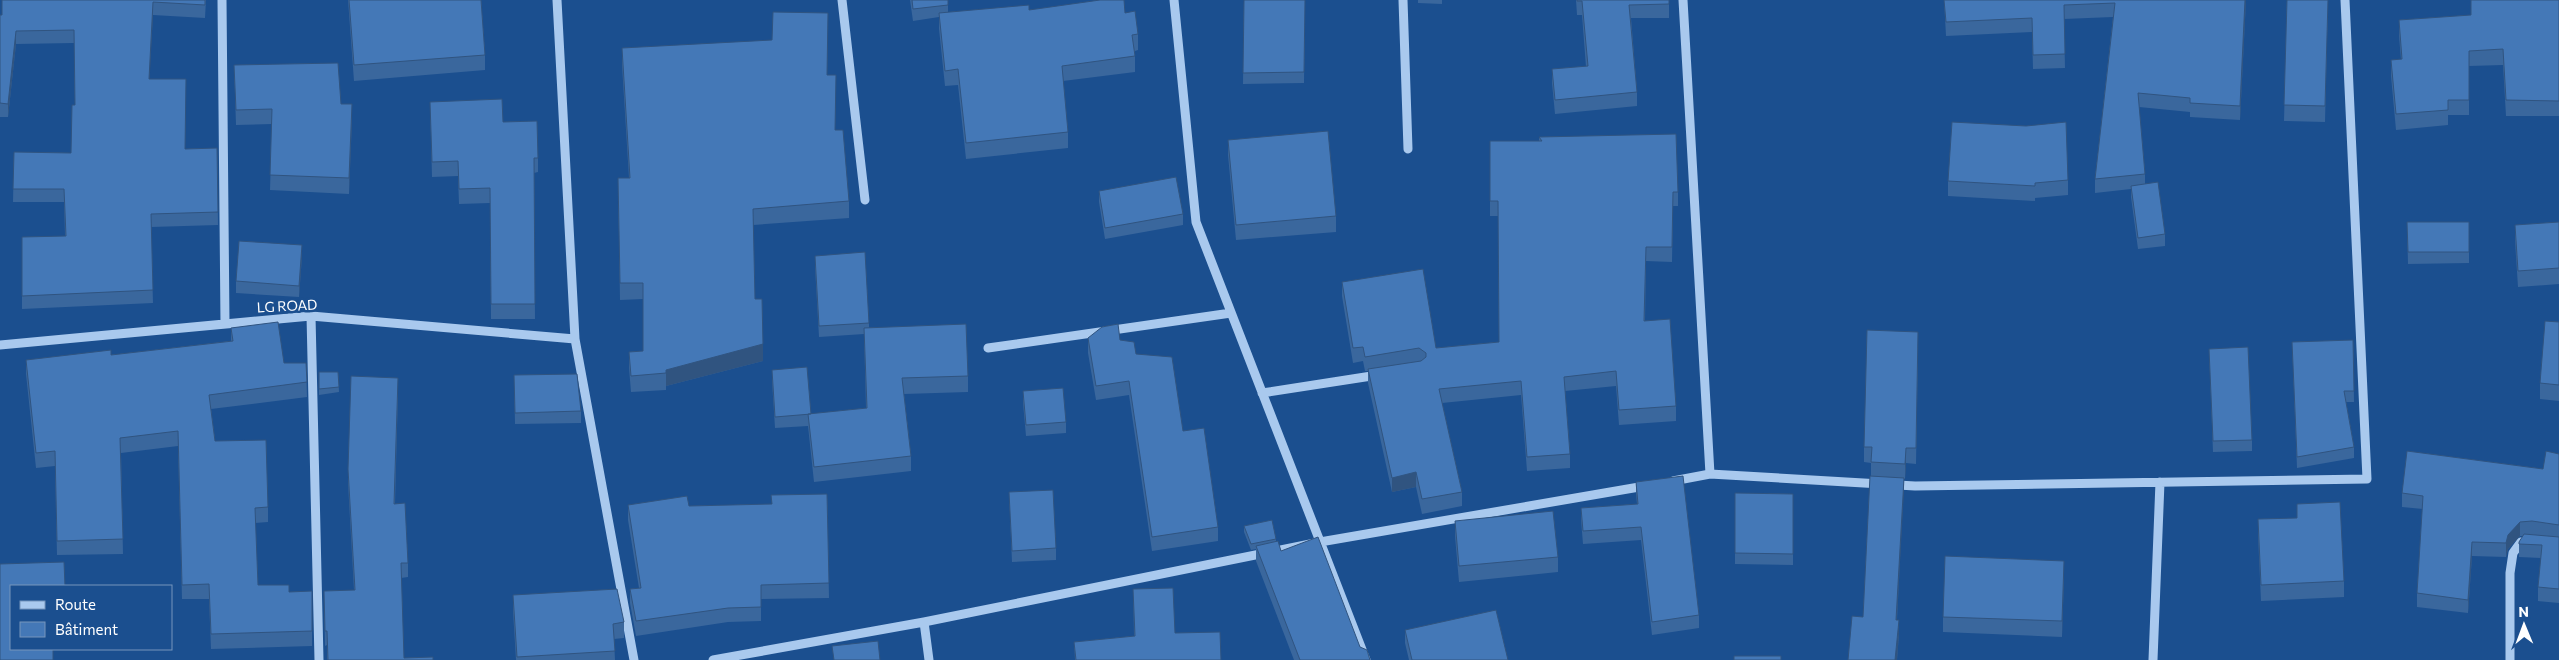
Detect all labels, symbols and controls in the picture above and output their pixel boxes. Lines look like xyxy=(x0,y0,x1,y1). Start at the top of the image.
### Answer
street label: LG ROAD xyxy=(256,295,318,316)
legend xyxy=(10,585,172,650)
text: Route xyxy=(55,595,96,613)
north arrow xyxy=(2499,600,2549,650)
text: N xyxy=(2518,603,2529,620)
text: Bâtiment xyxy=(55,620,118,638)

